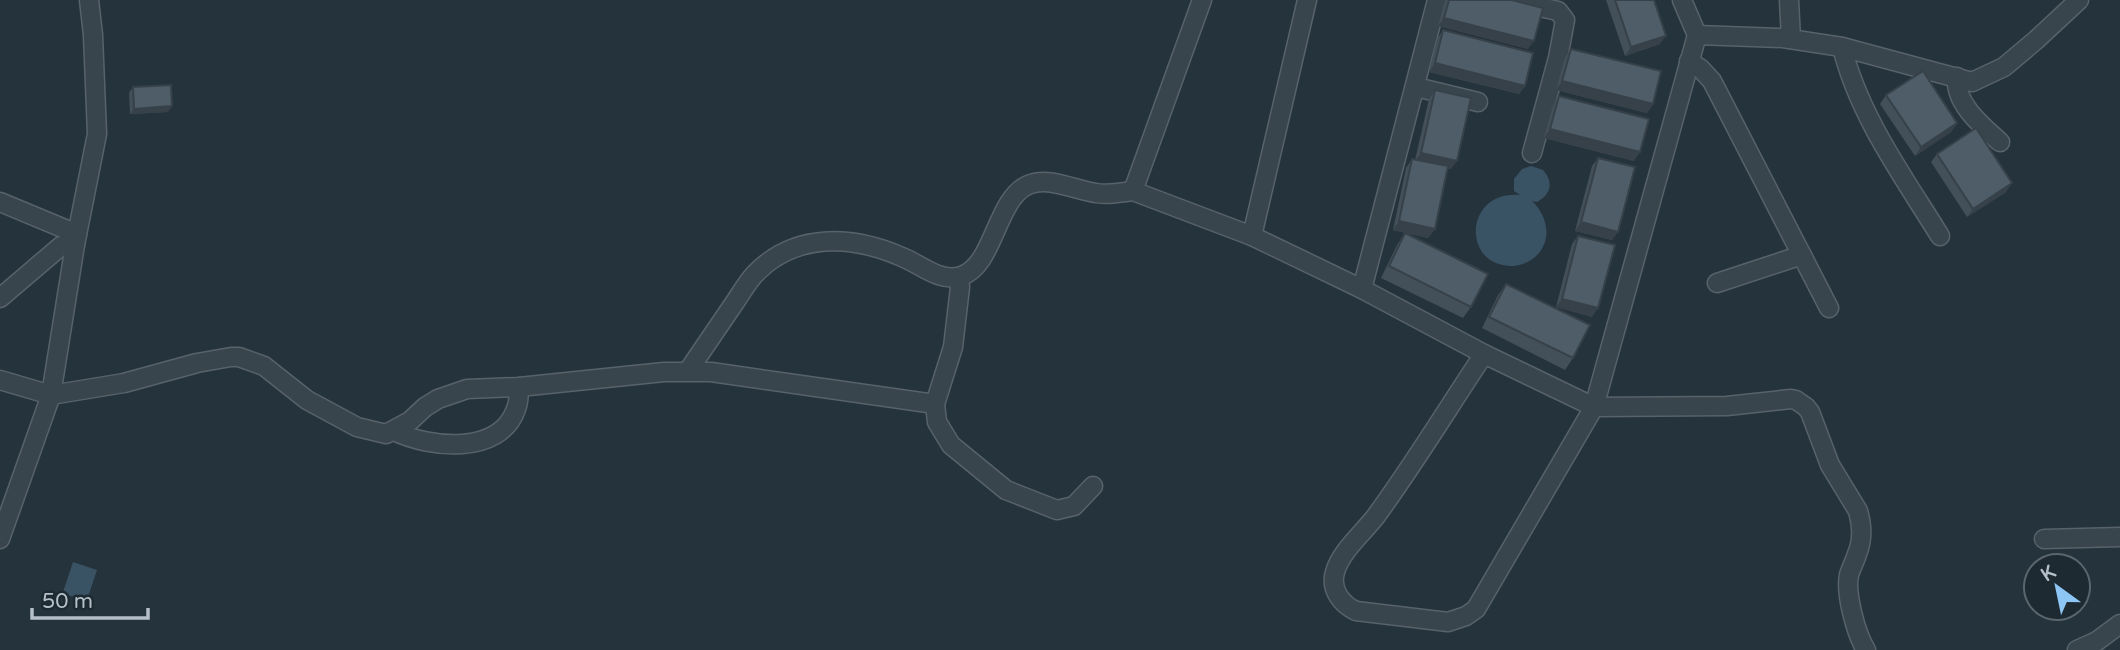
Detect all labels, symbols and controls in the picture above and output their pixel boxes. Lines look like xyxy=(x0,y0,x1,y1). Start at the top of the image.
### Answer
north arrow xyxy=(2022,552,2092,622)
text: K xyxy=(2037,561,2060,586)
scale bar xyxy=(32,576,147,620)
text: 50 m xyxy=(42,589,93,614)

